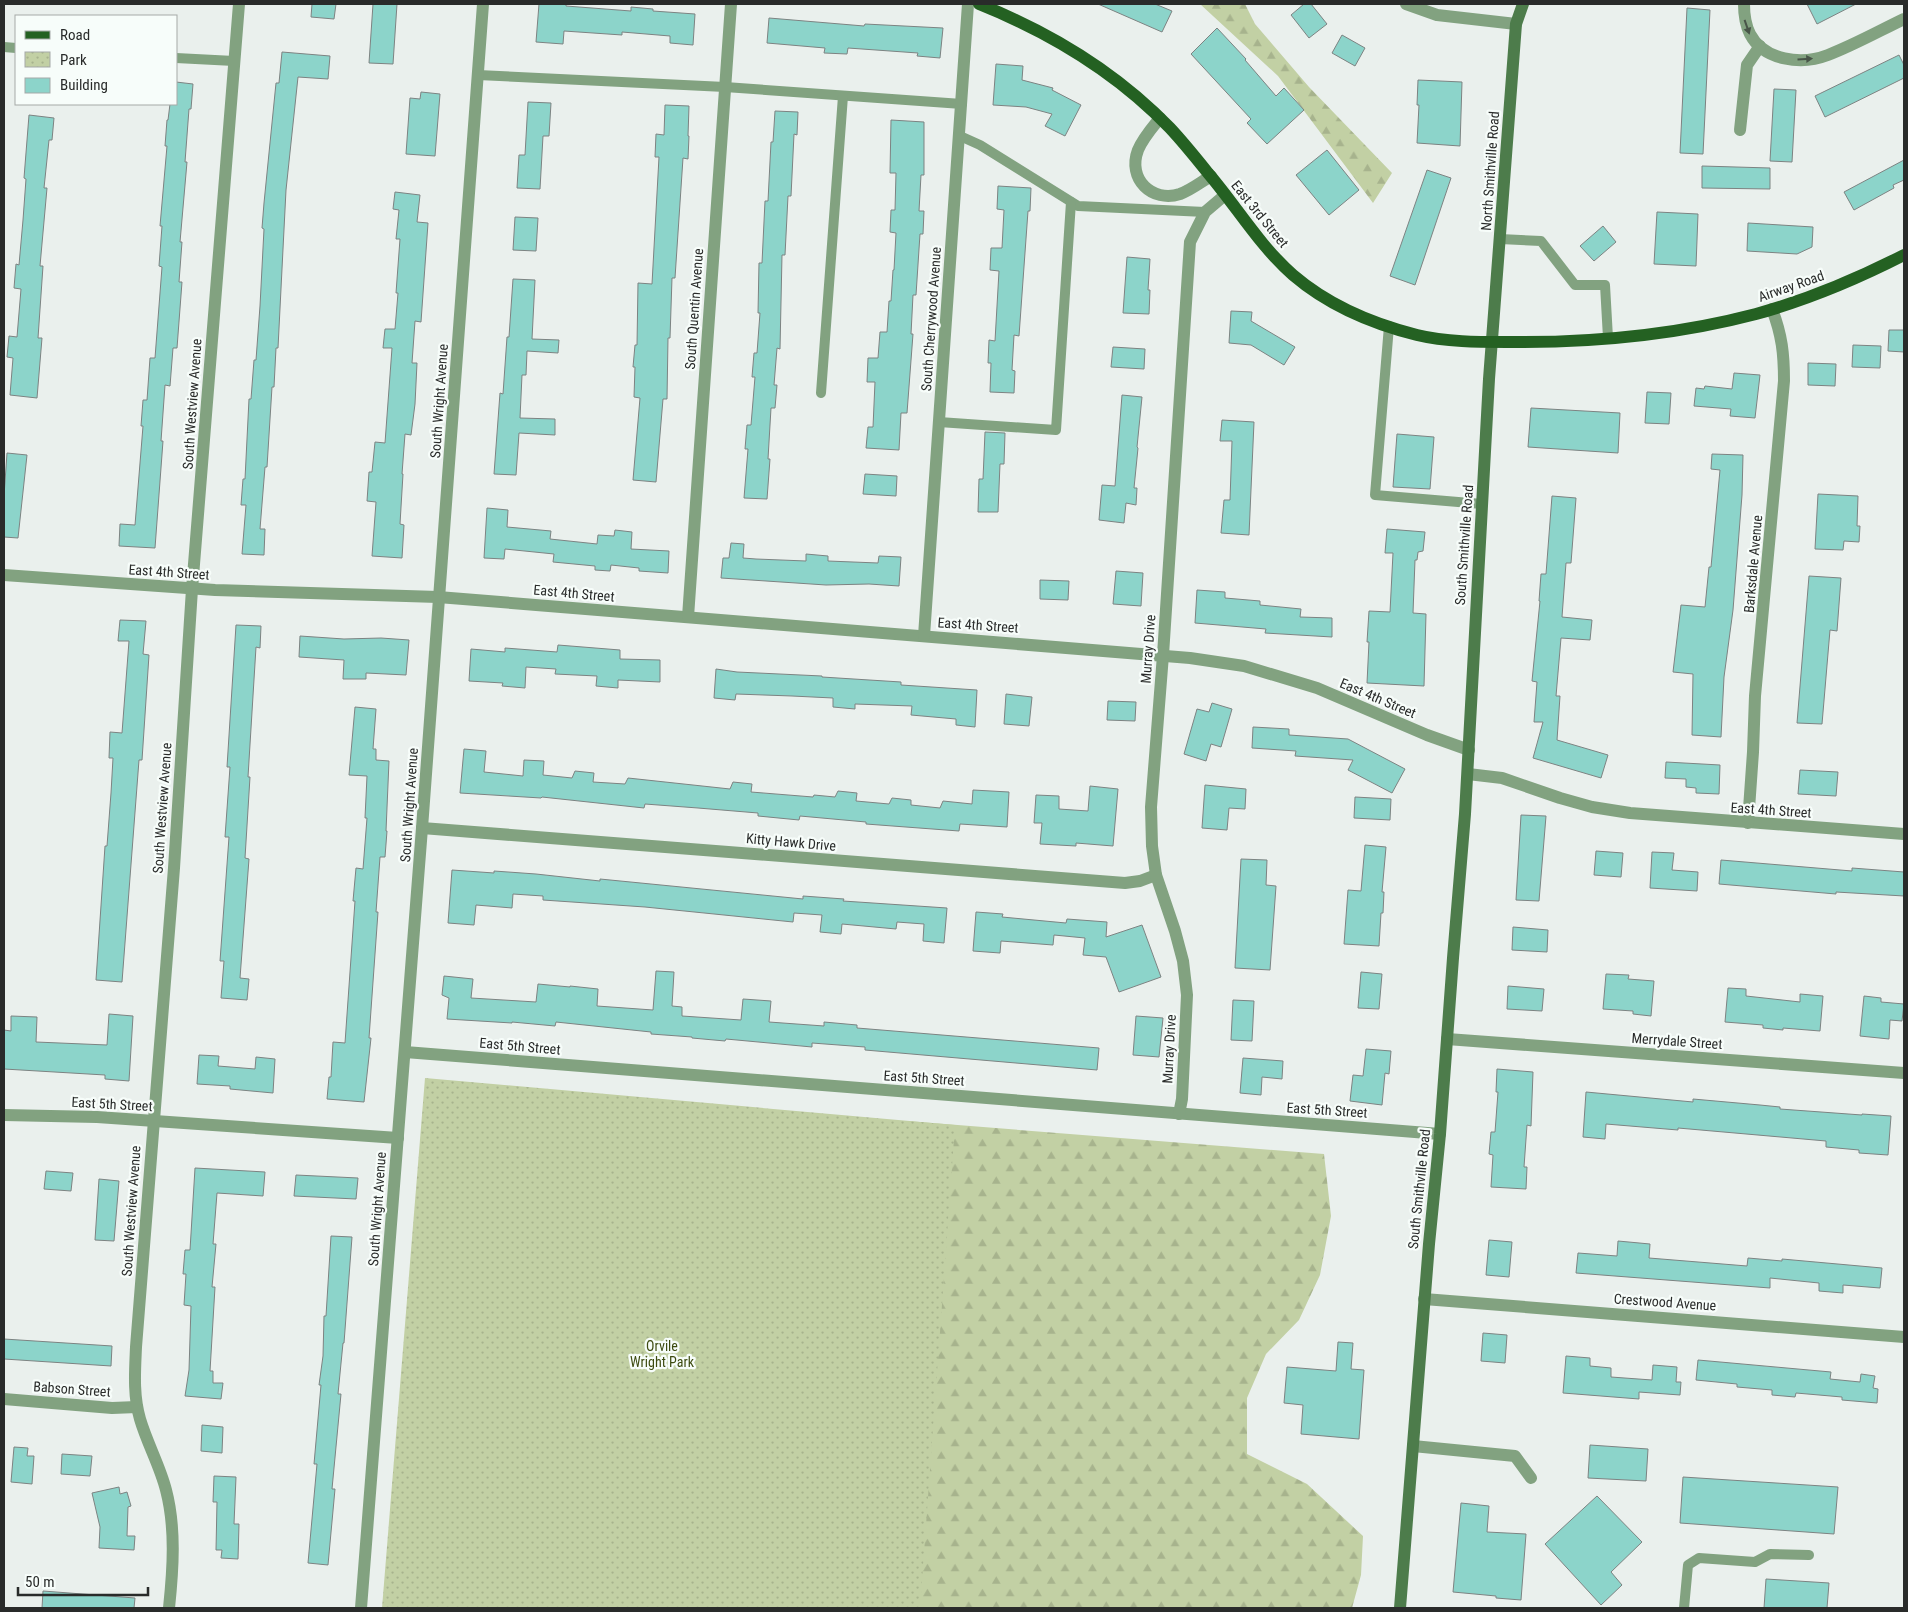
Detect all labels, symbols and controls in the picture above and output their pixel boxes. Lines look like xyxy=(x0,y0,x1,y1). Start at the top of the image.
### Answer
legend xyxy=(15,15,178,105)
one-way arrow xyxy=(1743,20,1751,35)
text: Road xyxy=(60,26,90,44)
text: Park xyxy=(60,51,87,69)
one-way arrow xyxy=(1797,55,1813,63)
text: Building xyxy=(60,76,108,94)
street label: North Smithville Road xyxy=(1478,111,1502,231)
street label: East 3rd Street xyxy=(1228,177,1292,251)
street label: South Cherrywood Avenue xyxy=(918,246,944,392)
street label: South Quentin Avenue xyxy=(682,247,706,370)
street label: Airway Road xyxy=(1756,267,1826,305)
street label: South Westview Avenue xyxy=(179,338,205,470)
street label: South Wright Avenue xyxy=(427,343,451,459)
street label: South Smithville Road xyxy=(1452,484,1476,606)
street label: Barksdale Avenue xyxy=(1741,514,1765,614)
street label: East 4th Street xyxy=(128,561,210,583)
street label: East 4th Street xyxy=(533,581,615,605)
street label: East 4th Street xyxy=(937,614,1019,636)
street label: Murray Drive xyxy=(1138,614,1158,684)
street label: East 4th Street xyxy=(1337,675,1419,721)
street label: South Westview Avenue xyxy=(149,742,175,874)
street label: South Wright Avenue xyxy=(397,747,421,863)
street label: East 4th Street xyxy=(1730,799,1812,821)
street label: Kitty Hawk Drive xyxy=(745,830,837,854)
street label: Murray Drive xyxy=(1159,1014,1179,1084)
street label: Merrydale Street xyxy=(1631,1030,1723,1052)
street label: East 5th Street xyxy=(479,1034,561,1058)
street label: East 5th Street xyxy=(883,1067,965,1089)
street label: East 5th Street xyxy=(71,1094,153,1114)
street label: East 5th Street xyxy=(1286,1099,1368,1121)
street label: South Smithville Road xyxy=(1405,1128,1433,1250)
street label: South Westview Avenue xyxy=(118,1145,144,1277)
street label: South Wright Avenue xyxy=(365,1151,389,1267)
street label: Crestwood Avenue xyxy=(1613,1290,1717,1314)
park label: Orvile Wright Park xyxy=(630,1338,695,1370)
street label: Babson Street xyxy=(33,1378,111,1400)
scale bar xyxy=(18,1564,148,1596)
text: 50 m xyxy=(25,1573,55,1591)

